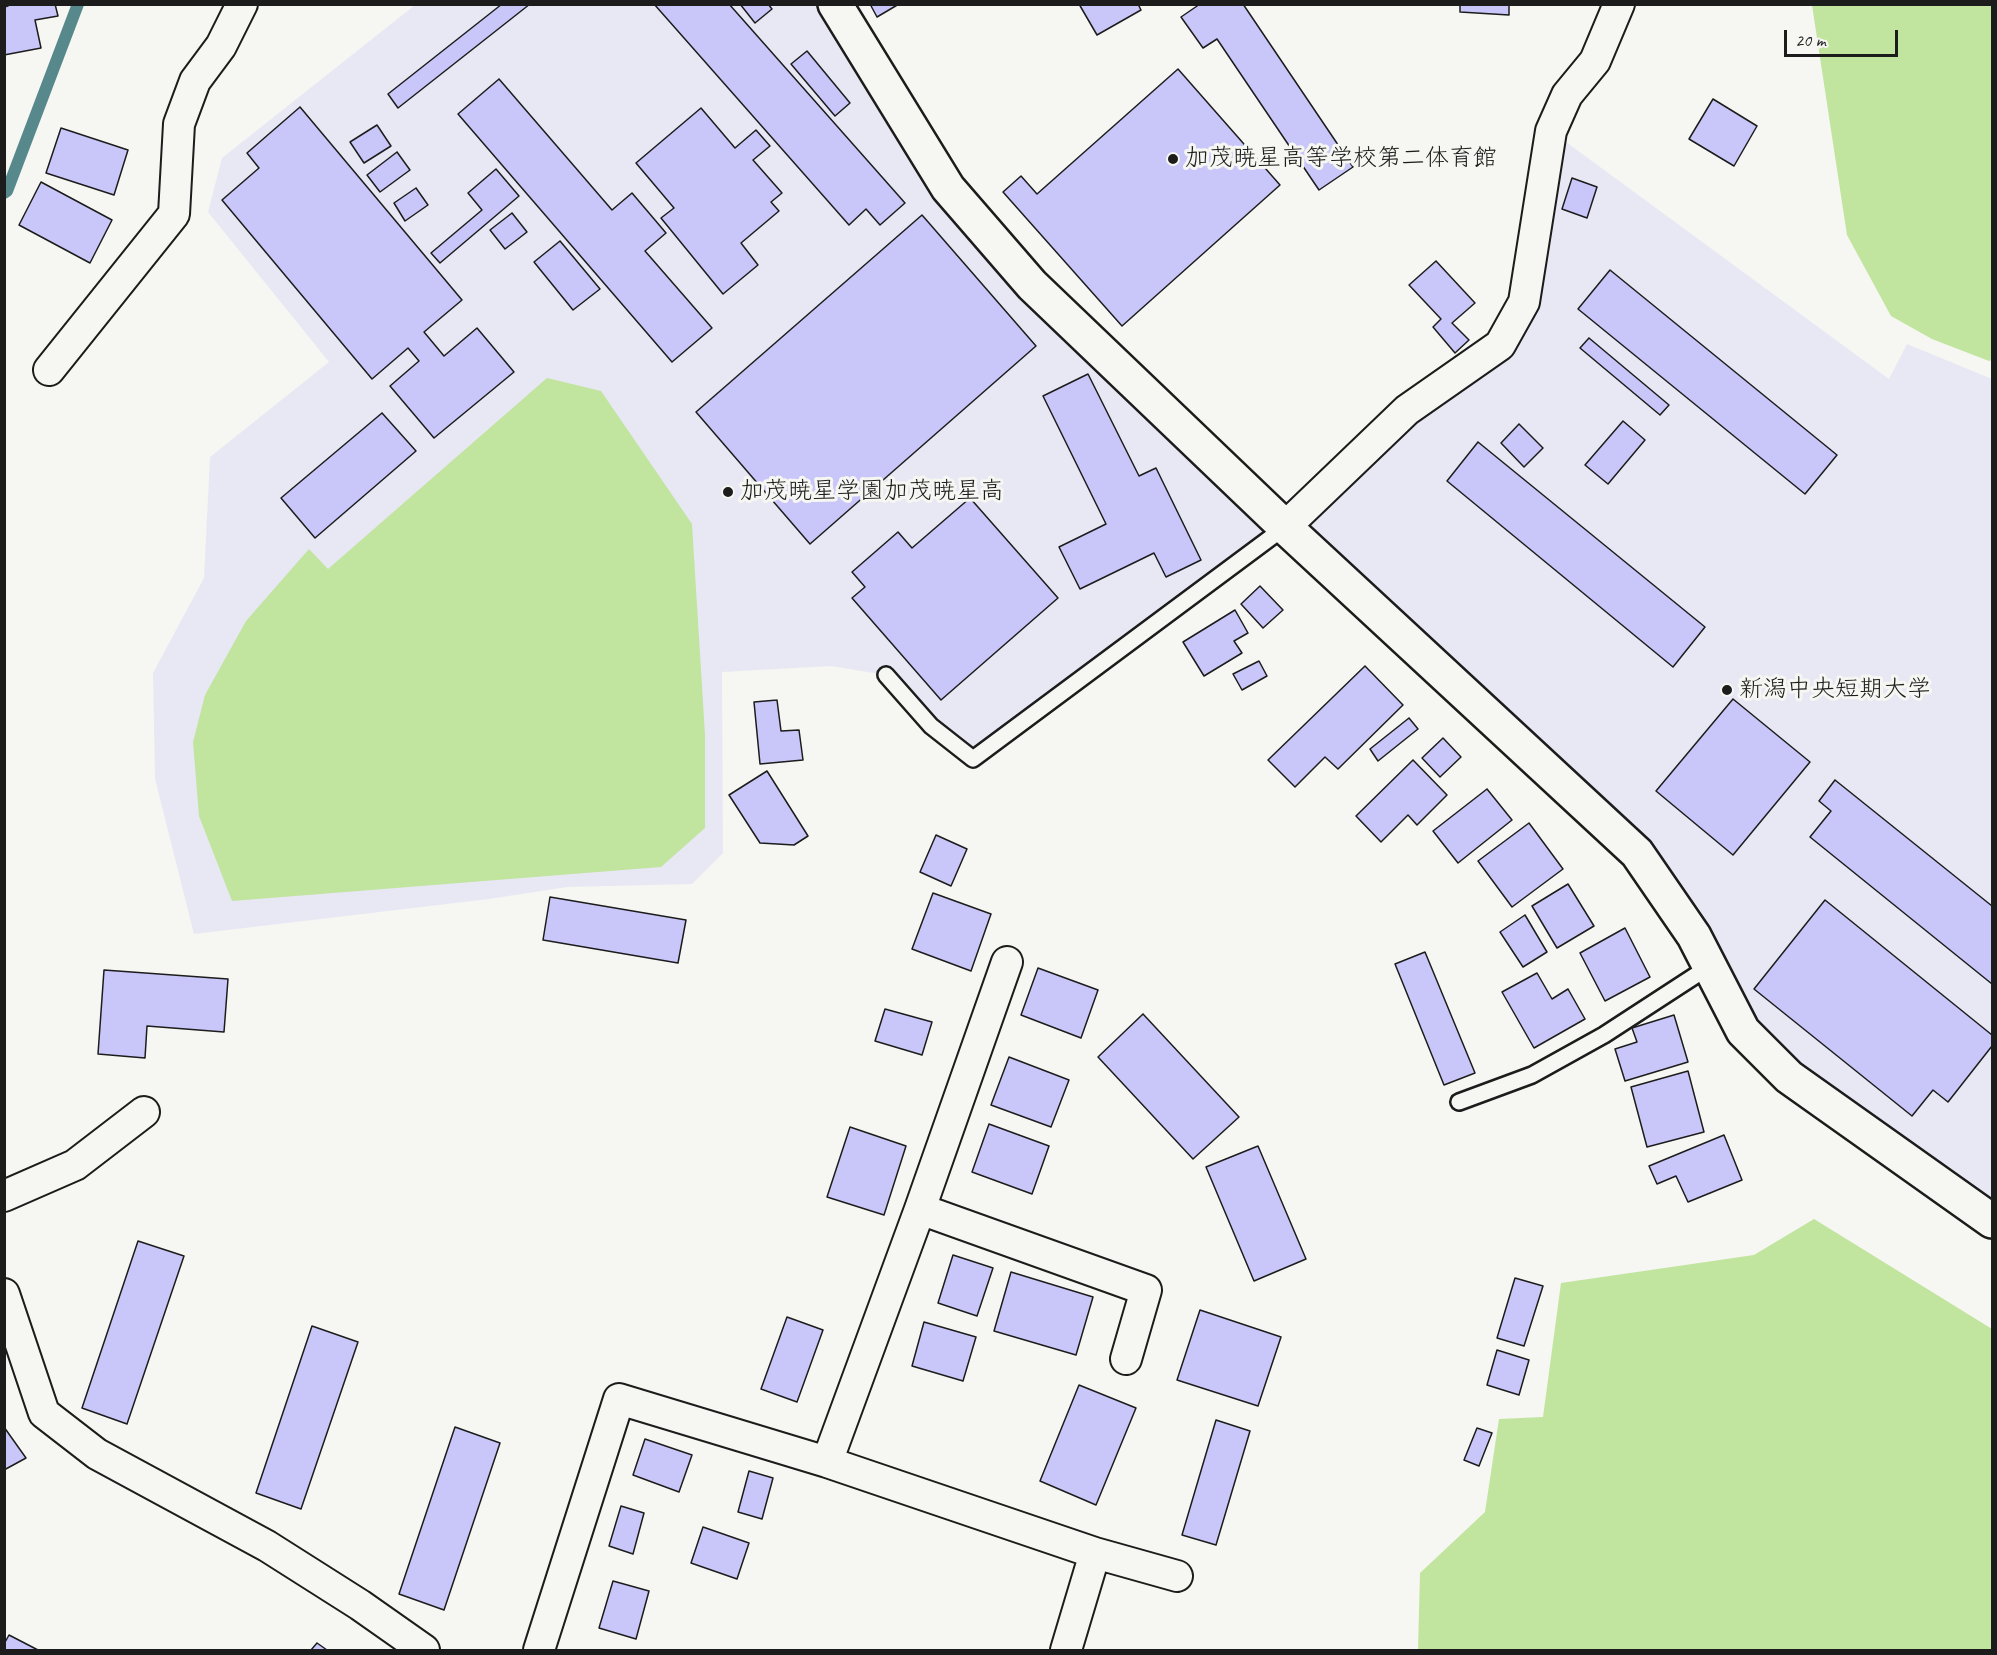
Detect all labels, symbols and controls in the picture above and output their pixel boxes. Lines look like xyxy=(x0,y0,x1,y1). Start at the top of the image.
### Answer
scale bar xyxy=(1787,18,1901,56)
text: 20 m xyxy=(1795,29,1826,51)
place label: 加茂暁星高等学校第二体育館 xyxy=(1185,145,1497,173)
marker: 加茂暁星高等学校第二体育館 xyxy=(1166,152,1180,166)
place label: 加茂暁星学園加茂暁星高 xyxy=(740,478,1004,506)
marker: 加茂暁星学園加茂暁星高 xyxy=(721,485,735,499)
place label: 新潟中央短期大学 xyxy=(1739,676,1931,704)
marker: 新潟中央短期大学 xyxy=(1720,683,1734,697)

